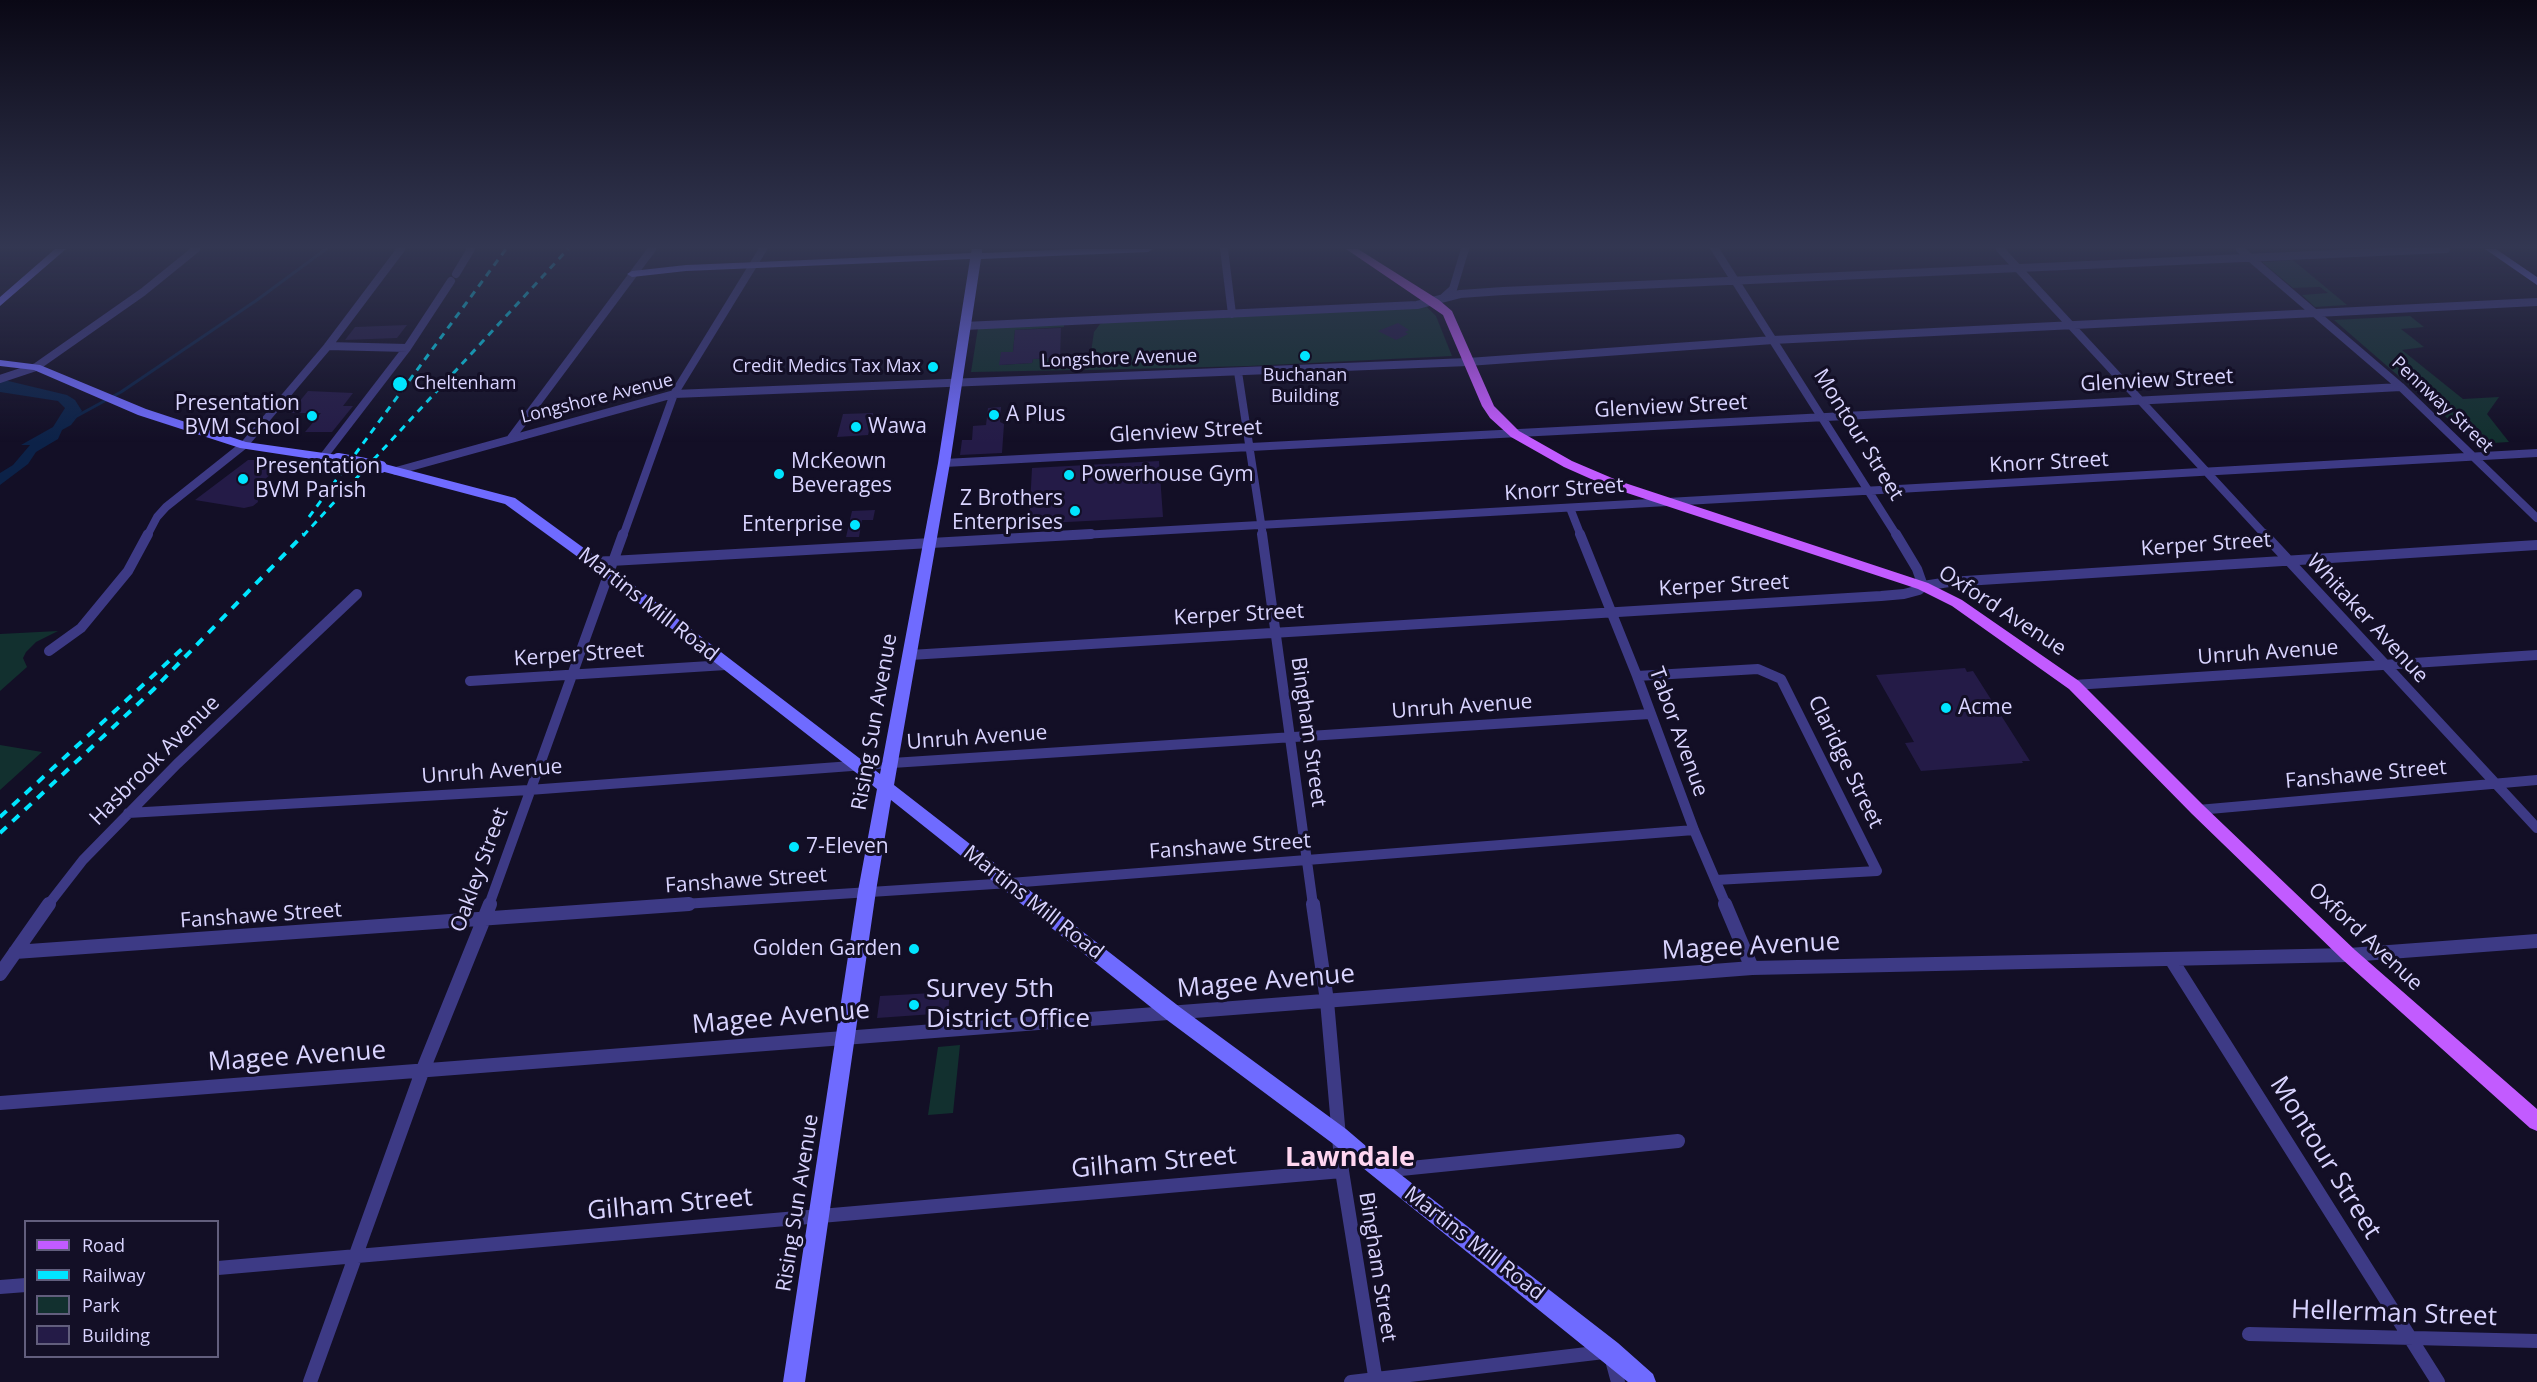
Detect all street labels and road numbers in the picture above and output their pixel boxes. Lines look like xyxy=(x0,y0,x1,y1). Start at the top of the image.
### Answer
street label: Longshore Avenue xyxy=(1041,345,1197,373)
street label: Pennway Street xyxy=(2387,352,2497,458)
street label: Glenview Street xyxy=(2080,364,2234,398)
street label: Montour Street xyxy=(1808,365,1908,505)
street label: Longshore Avenue xyxy=(519,370,675,428)
street label: Glenview Street xyxy=(1594,390,1748,424)
street label: Glenview Street xyxy=(1109,415,1263,449)
street label: Knorr Street xyxy=(1989,447,2109,479)
street label: Knorr Street xyxy=(1503,473,1625,507)
street label: Kerper Street xyxy=(2140,528,2272,562)
street label: Martins Mill Road xyxy=(573,543,723,667)
street label: Whitaker Avenue xyxy=(2301,549,2433,689)
street label: Oxford Avenue xyxy=(1933,560,2071,662)
street label: Kerper Street xyxy=(1658,570,1790,602)
street label: Kerper Street xyxy=(1173,599,1305,631)
street label: Rising Sun Avenue xyxy=(847,632,903,812)
street label: Unruh Avenue xyxy=(2197,636,2339,670)
street label: Kerper Street xyxy=(513,638,645,672)
street label: Bingham Street xyxy=(1285,655,1331,809)
street label: Tabor Avenue xyxy=(1643,664,1713,800)
street label: Unruh Avenue xyxy=(1391,690,1533,724)
street label: Hasbrook Avenue xyxy=(85,691,225,831)
street label: Claridge Street xyxy=(1802,692,1888,832)
street label: Unruh Avenue xyxy=(906,721,1048,755)
street label: Unruh Avenue xyxy=(421,755,563,789)
street label: Fanshawe Street xyxy=(2284,755,2448,795)
street label: Oakley Street xyxy=(446,804,514,936)
street label: Fanshawe Street xyxy=(1148,829,1312,865)
street label: Martins Mill Road xyxy=(958,841,1108,965)
street label: Fanshawe Street xyxy=(664,863,828,899)
street label: Oxford Avenue xyxy=(2303,878,2427,996)
street label: Fanshawe Street xyxy=(179,898,343,934)
street label: Magee Avenue xyxy=(1661,927,1841,967)
street label: Magee Avenue xyxy=(1176,959,1356,1005)
street label: Magee Avenue xyxy=(691,995,871,1041)
street label: Magee Avenue xyxy=(207,1035,387,1079)
street label: Montour Street xyxy=(2263,1071,2387,1245)
street label: Rising Sun Avenue xyxy=(772,1113,824,1293)
street label: Gilham Street xyxy=(1070,1140,1238,1186)
street label: Gilham Street xyxy=(586,1182,754,1228)
street label: Martins Mill Road xyxy=(1399,1182,1549,1306)
street label: Bingham Street xyxy=(1353,1190,1401,1344)
street label: Hellerman Street xyxy=(2291,1295,2497,1333)

